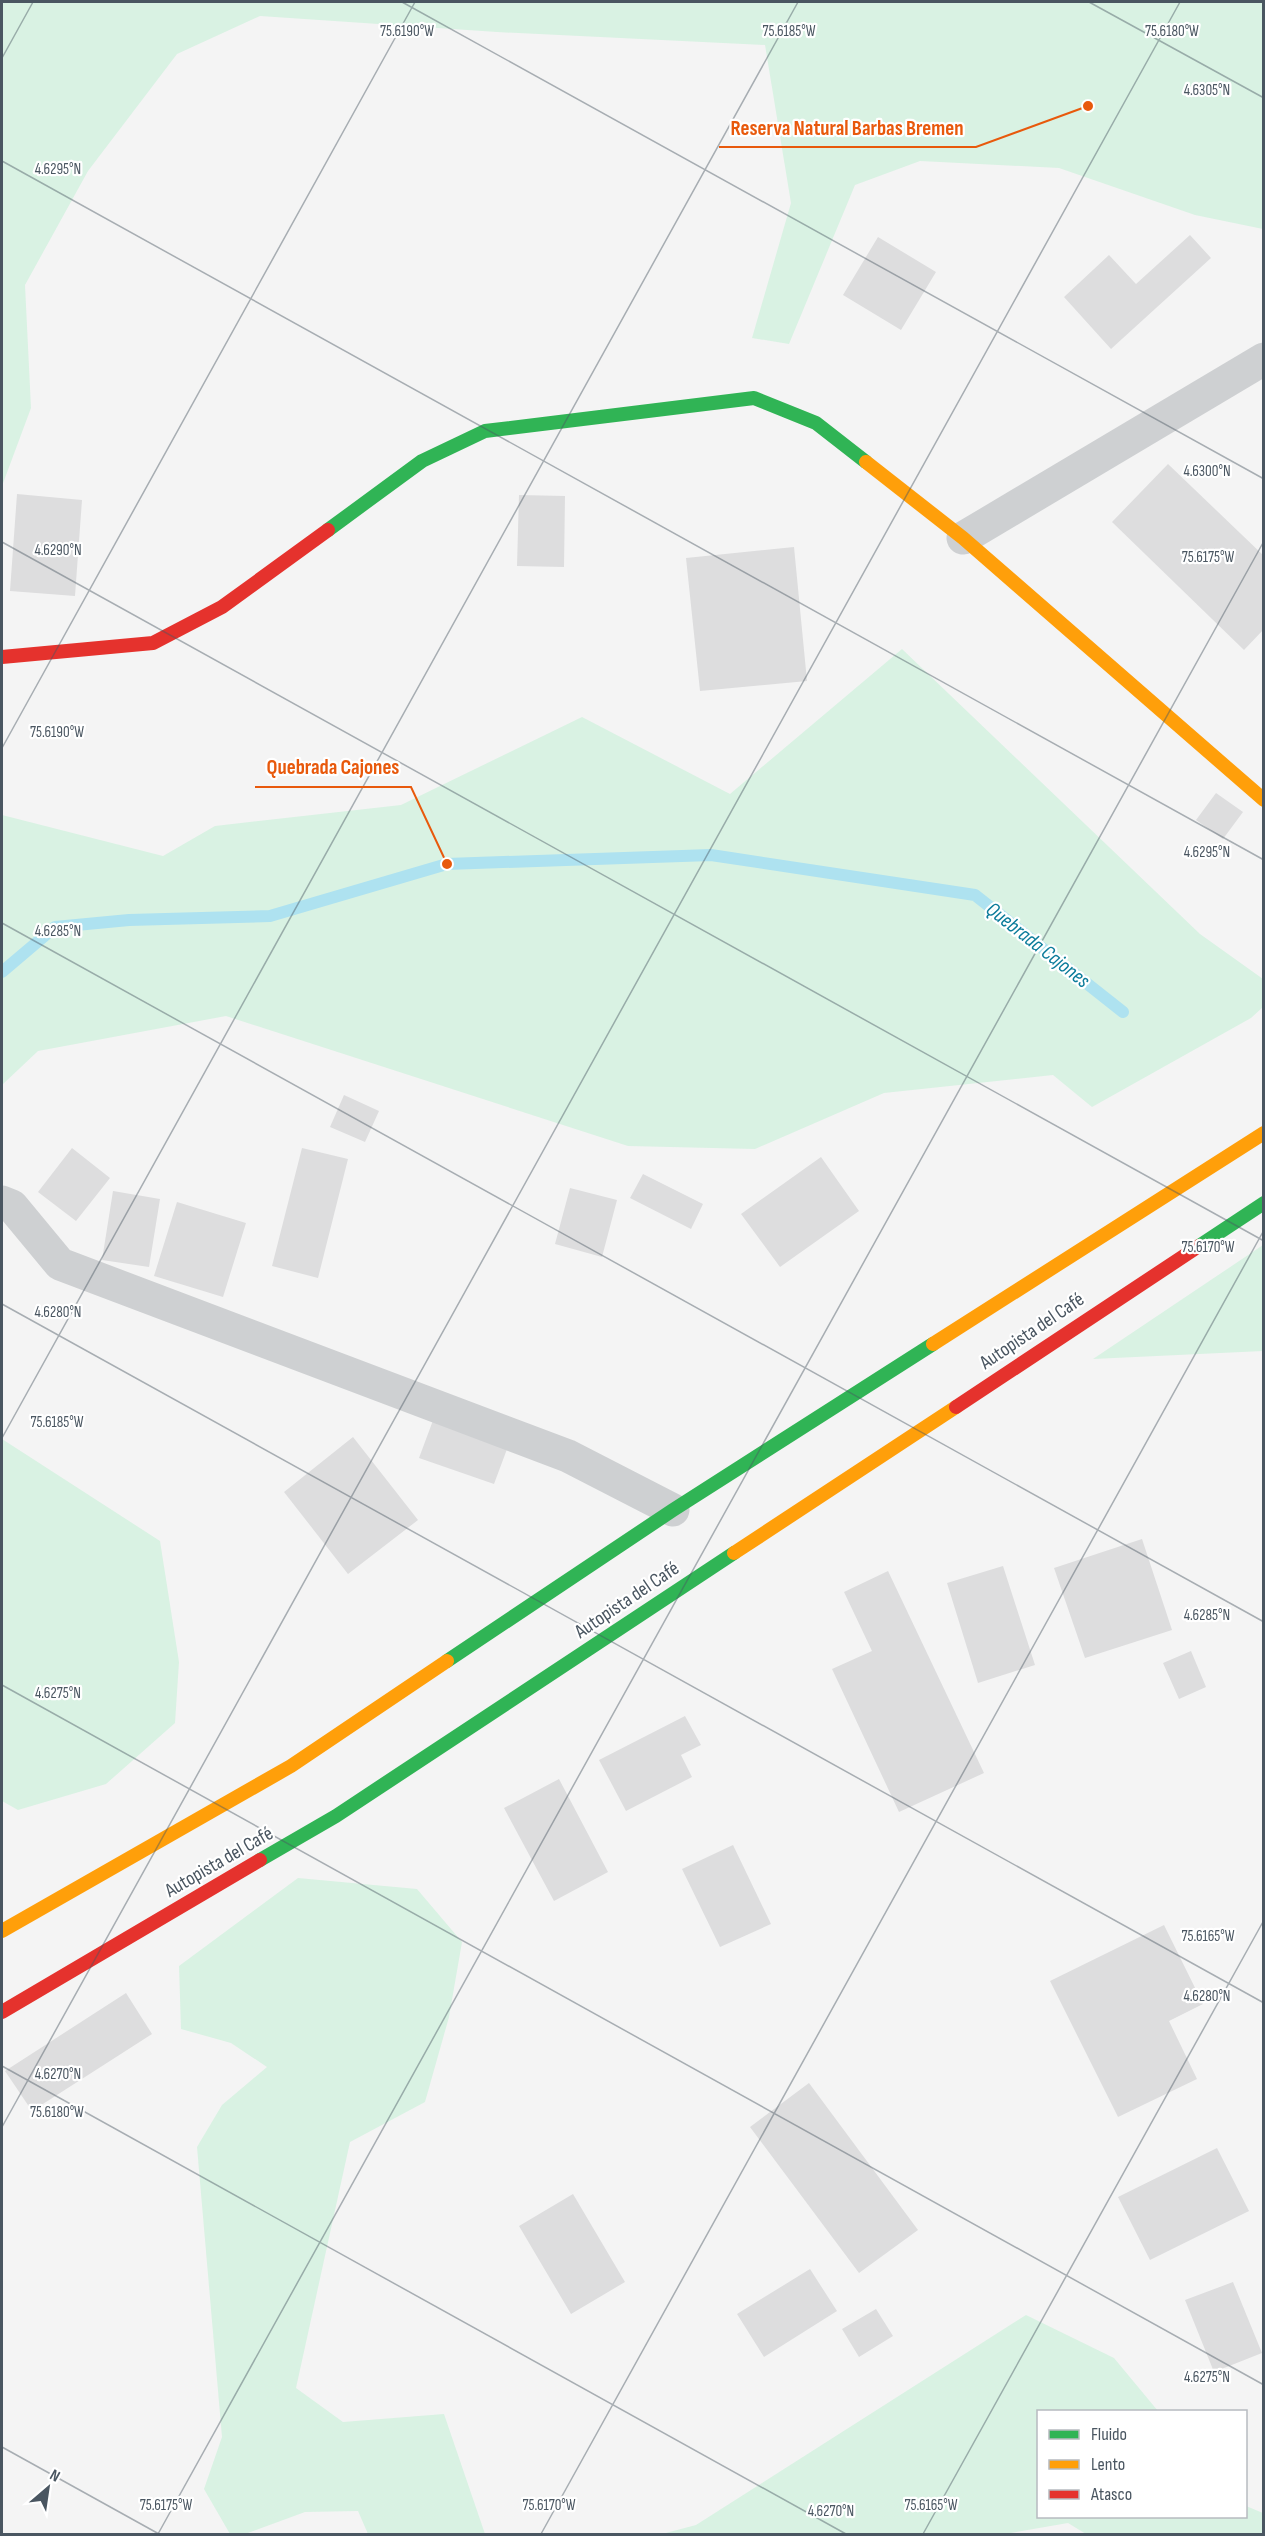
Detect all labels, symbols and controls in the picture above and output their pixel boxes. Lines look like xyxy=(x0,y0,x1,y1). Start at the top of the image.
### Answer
text: 75.6190°W xyxy=(380,22,434,41)
text: 75.6185°W xyxy=(762,22,816,41)
text: 75.6180°W xyxy=(1145,22,1199,41)
text: 4.6305°N xyxy=(1184,81,1230,100)
callout: Reserva Natural Barbas Bremen xyxy=(719,108,976,147)
text: Reserva Natural Barbas Bremen xyxy=(730,116,964,141)
text: 4.6295°N xyxy=(35,160,81,179)
text: 4.6300°N xyxy=(1183,462,1231,481)
text: 4.6290°N xyxy=(34,541,82,560)
text: 75.6175°W xyxy=(1182,548,1234,567)
text: 75.6190°W xyxy=(30,723,84,742)
callout: Quebrada Cajones xyxy=(255,748,411,787)
text: Quebrada Cajones xyxy=(267,755,399,780)
text: 4.6295°N xyxy=(1184,843,1230,862)
water label: Quebrada Cajones xyxy=(981,897,1095,994)
text: 4.6285°N xyxy=(35,922,81,941)
text: 75.6170°W xyxy=(1181,1238,1235,1257)
street label: Autopista del Café xyxy=(974,1287,1089,1375)
text: 4.6280°N xyxy=(34,1303,82,1322)
text: 75.6185°W xyxy=(30,1413,84,1432)
street label: Autopista del Café xyxy=(569,1556,684,1644)
text: 4.6285°N xyxy=(1184,1606,1230,1625)
text: 4.6275°N xyxy=(35,1684,81,1703)
street label: Autopista del Café xyxy=(160,1821,277,1903)
text: 75.6165°W xyxy=(1181,1927,1235,1946)
text: 4.6280°N xyxy=(1183,1987,1231,2006)
text: 4.6270°N xyxy=(35,2065,81,2084)
text: 75.6180°W xyxy=(30,2103,84,2122)
text: 4.6275°N xyxy=(1184,2368,1230,2387)
legend xyxy=(1037,2410,1247,2518)
text: Fluido xyxy=(1091,2424,1127,2445)
text: Lento xyxy=(1091,2454,1125,2475)
north arrow xyxy=(18,2458,78,2518)
text: N xyxy=(46,2466,63,2487)
text: Atasco xyxy=(1090,2484,1132,2505)
text: 75.6175°W xyxy=(140,2496,192,2515)
text: 75.6170°W xyxy=(522,2496,576,2515)
text: 75.6165°W xyxy=(904,2496,958,2515)
text: 4.6270°N xyxy=(808,2502,854,2521)

